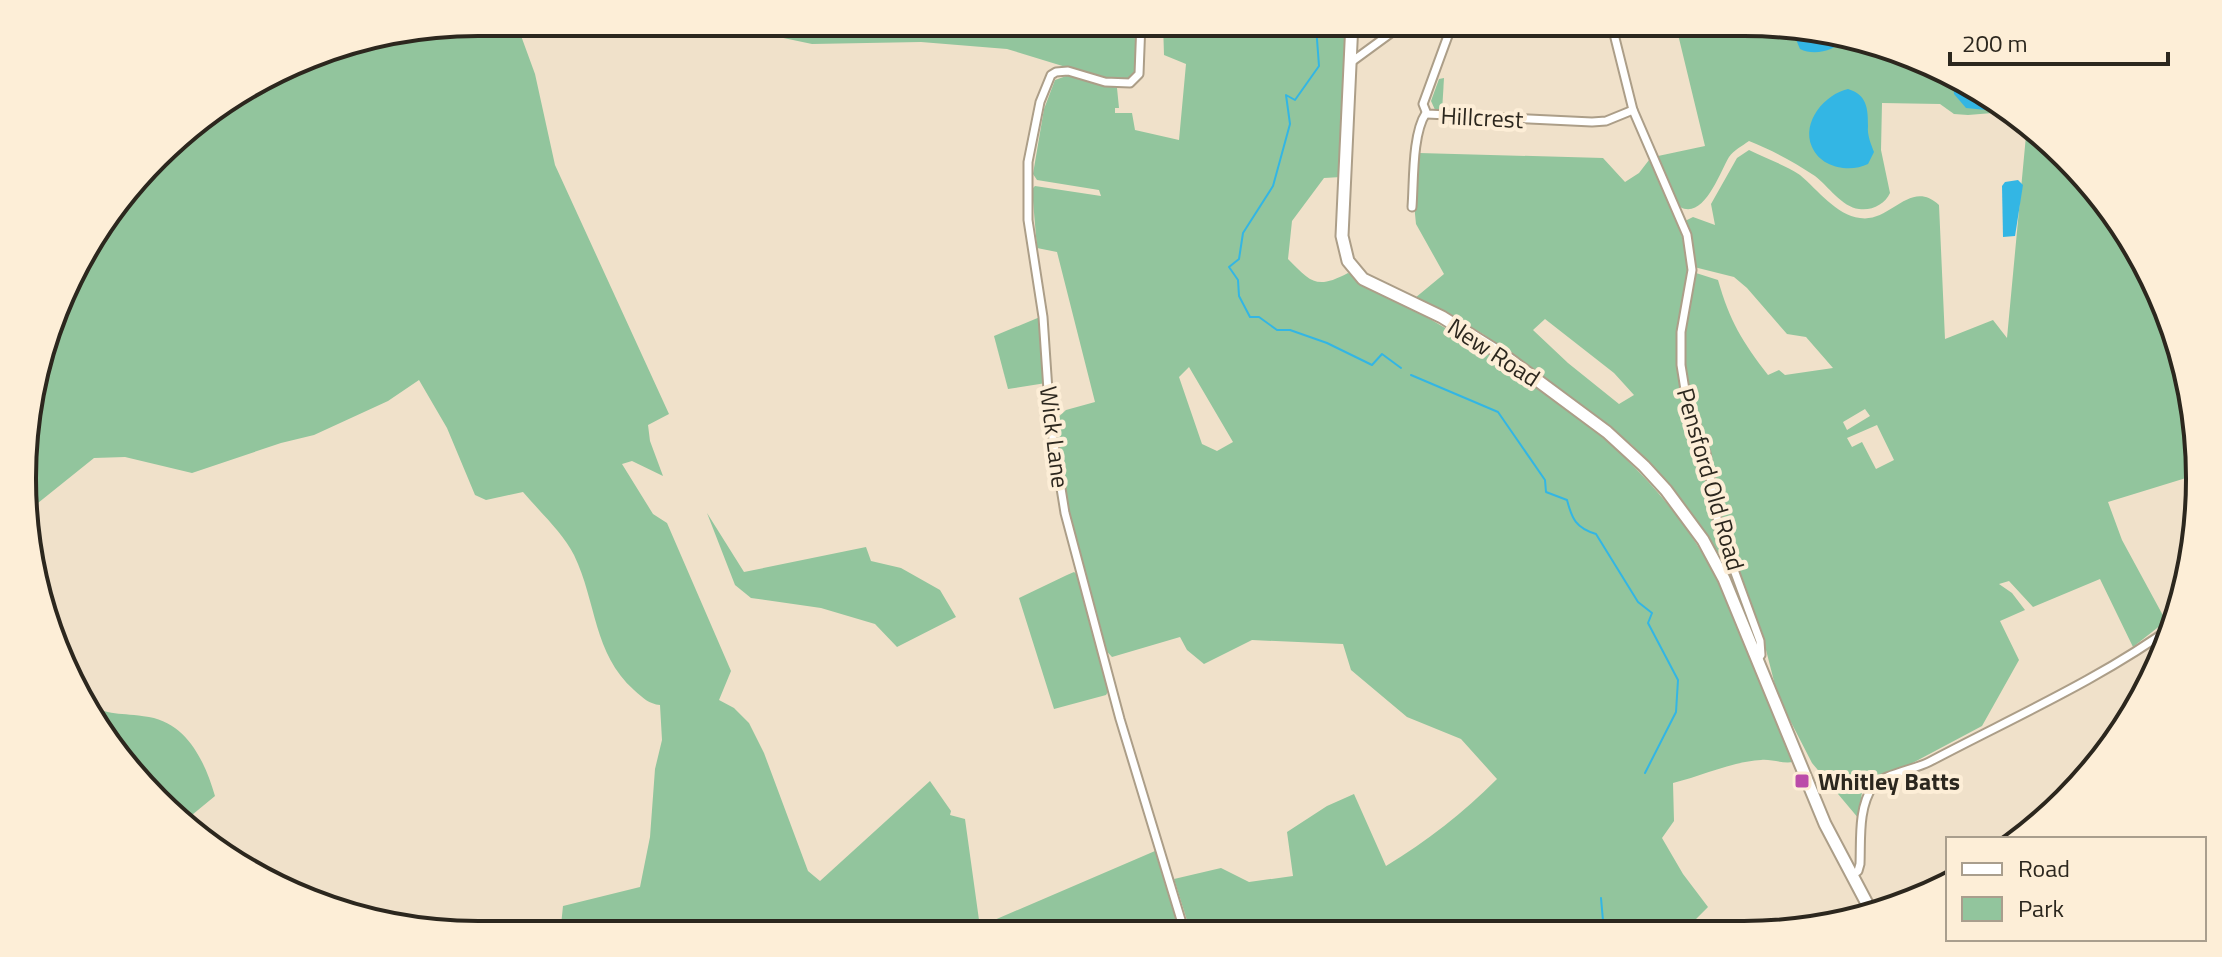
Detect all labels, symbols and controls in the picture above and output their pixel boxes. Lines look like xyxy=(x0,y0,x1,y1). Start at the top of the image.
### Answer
scale bar xyxy=(1950,16,2168,66)
text: 200 m xyxy=(1962,25,2028,61)
street label: Hillcrest xyxy=(1440,97,1525,137)
street label: New Road xyxy=(1441,309,1547,395)
street label: Wick Lane xyxy=(1031,384,1079,490)
street label: Pensford Old Road xyxy=(1668,384,1754,574)
place label: Whitley Batts xyxy=(1818,763,1960,799)
marker: Whitley Batts xyxy=(1793,772,1811,790)
legend xyxy=(1946,837,2206,941)
text: Road xyxy=(2018,850,2070,886)
text: Park xyxy=(2018,890,2064,926)

